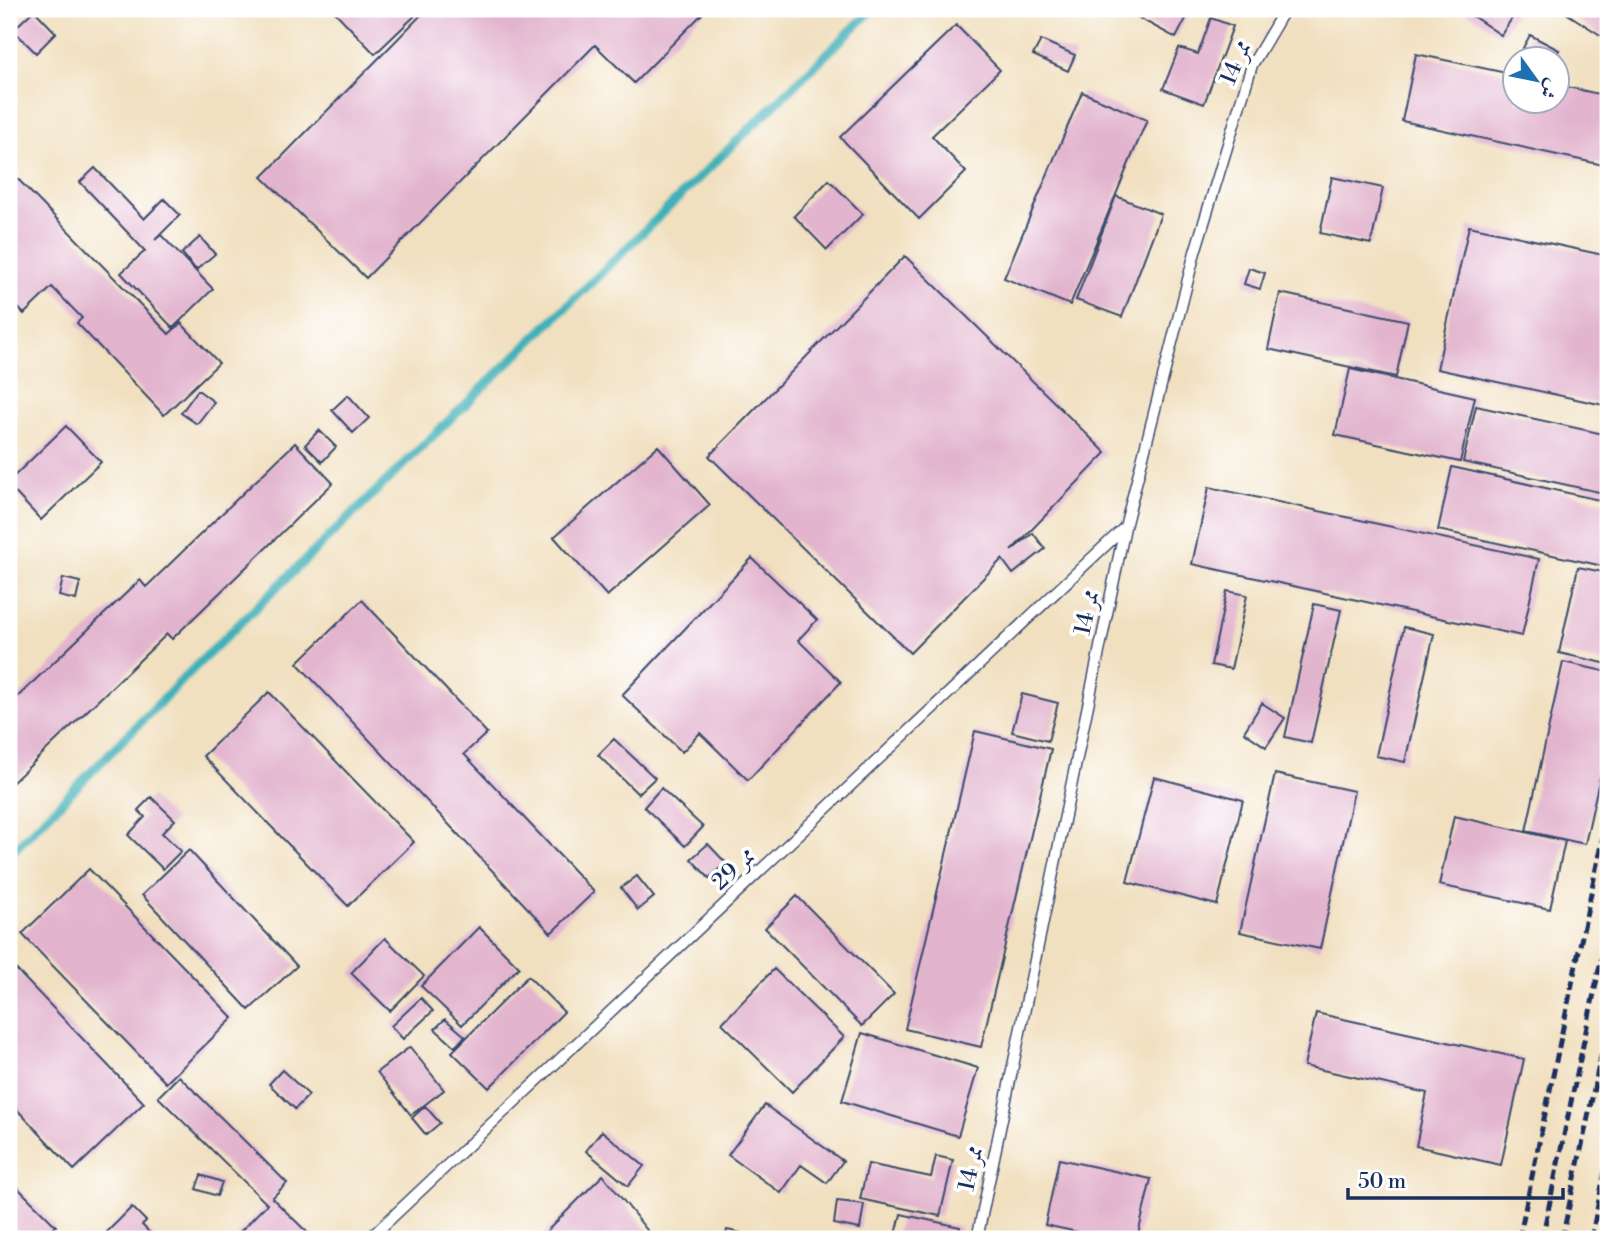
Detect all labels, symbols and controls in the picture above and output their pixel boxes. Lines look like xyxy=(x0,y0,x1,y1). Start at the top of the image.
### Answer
street label: ممر 14 xyxy=(1214,36,1258,89)
north arrow xyxy=(1502,46,1572,116)
text: ش xyxy=(1534,74,1565,103)
street label: ممر 14 xyxy=(1069,587,1105,637)
street label: ممر 29 xyxy=(706,841,762,896)
street label: ممر 14 xyxy=(953,1143,989,1193)
scale bar xyxy=(1348,1157,1563,1201)
text: 50 m xyxy=(1358,1169,1406,1195)

